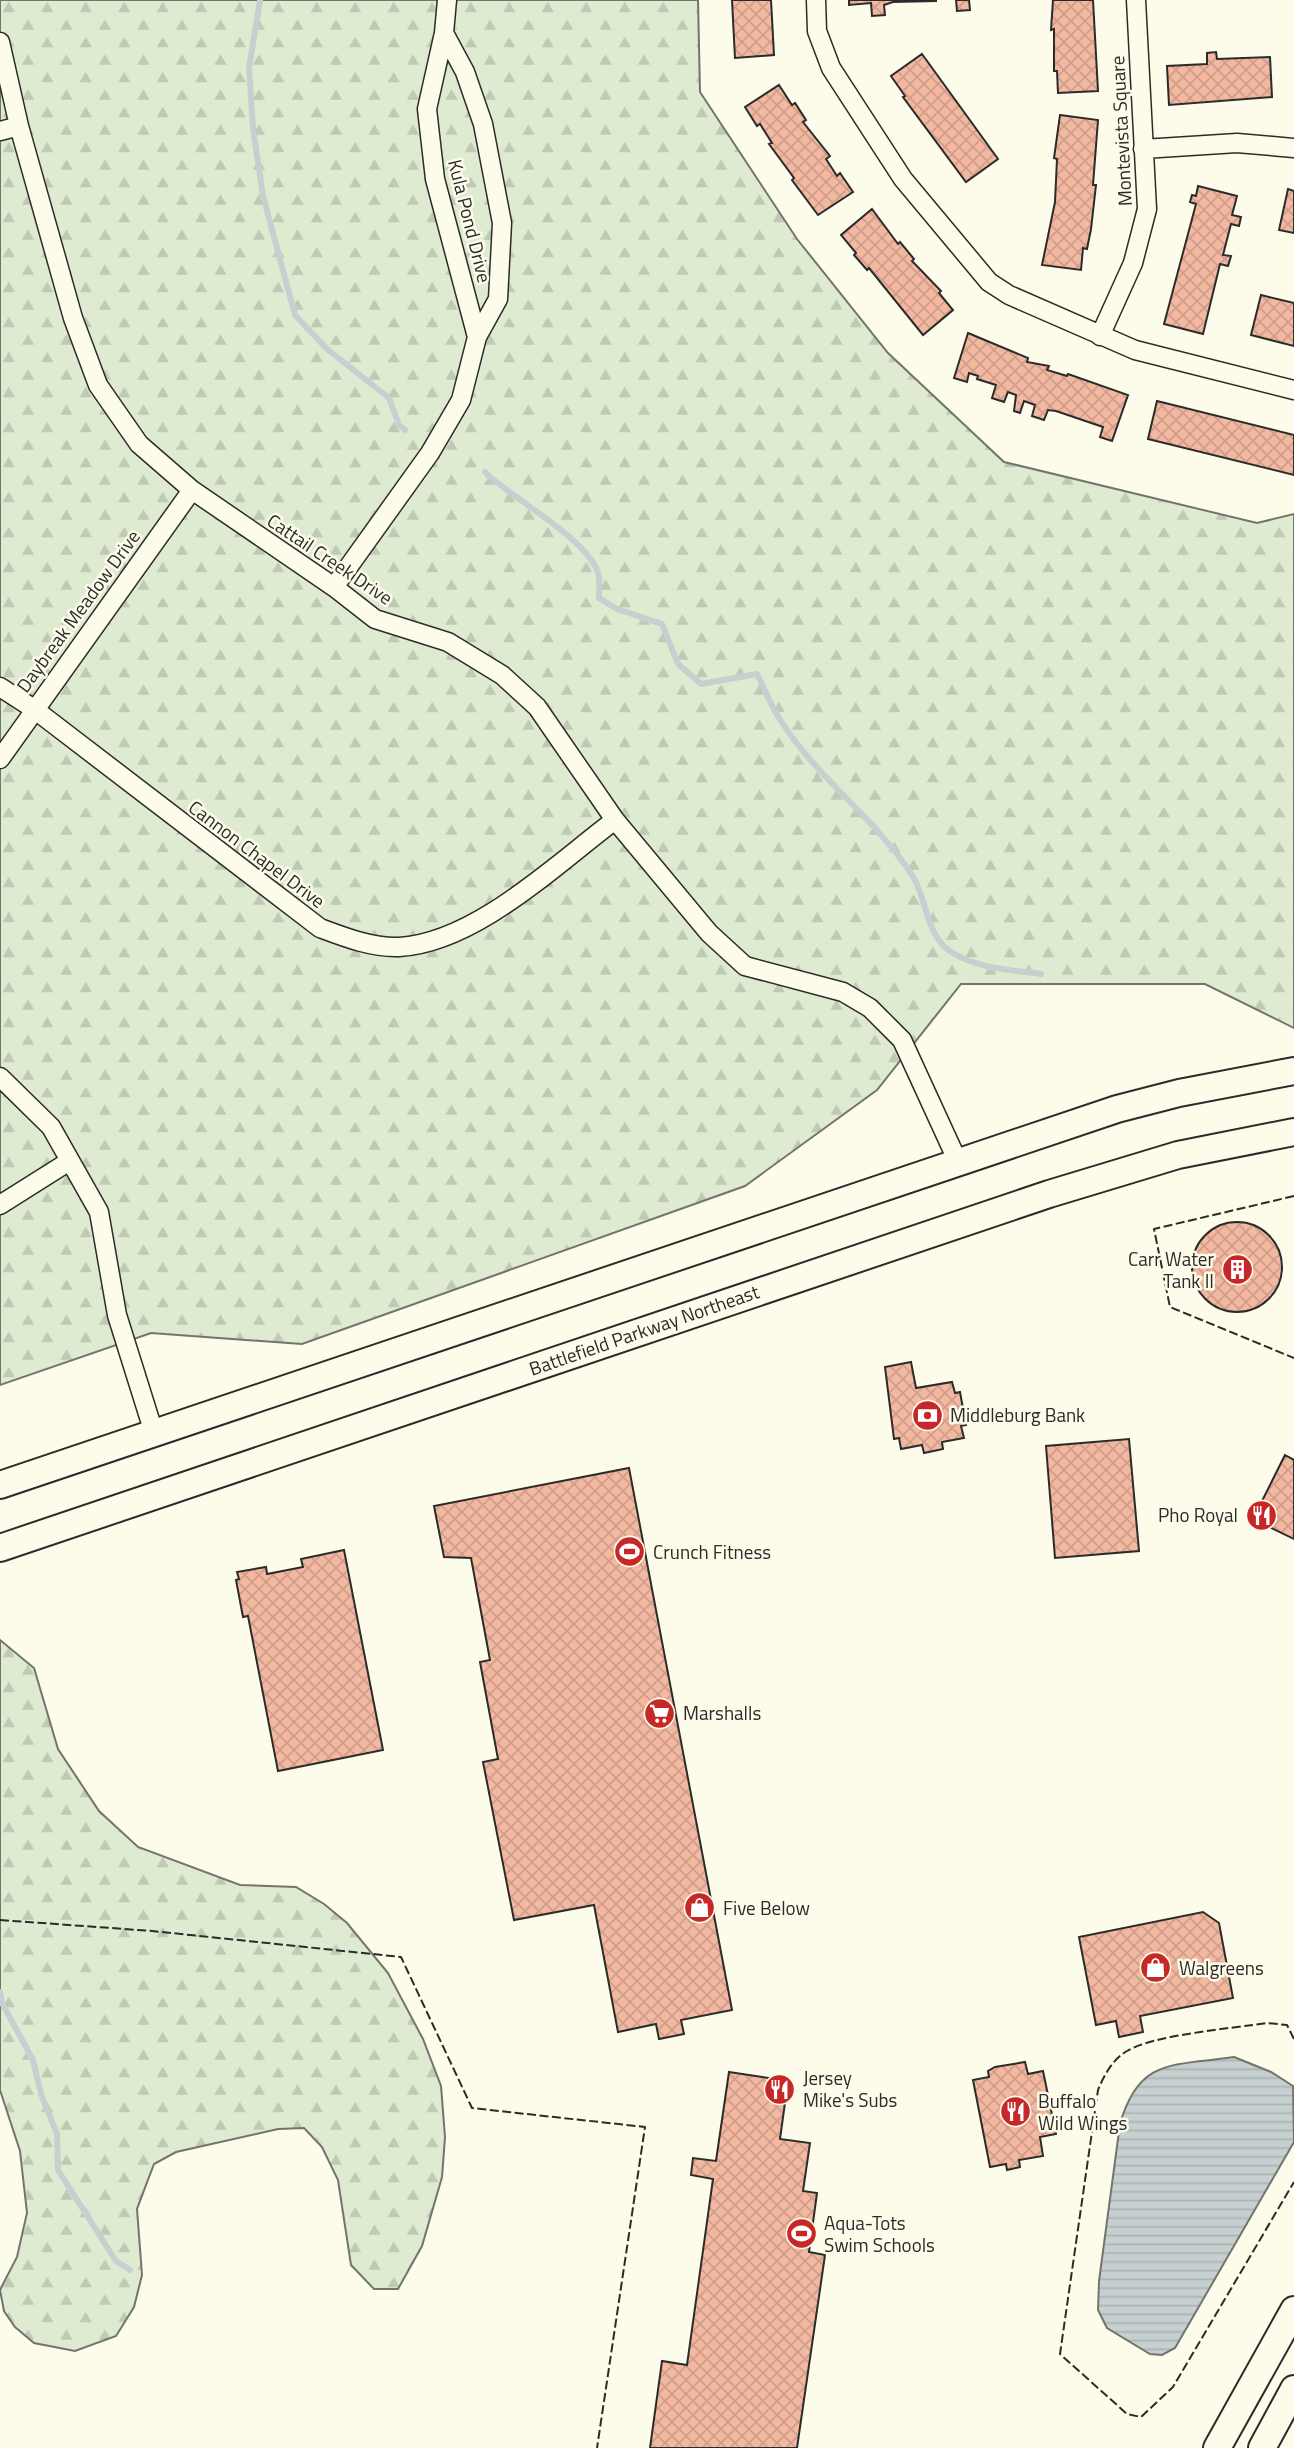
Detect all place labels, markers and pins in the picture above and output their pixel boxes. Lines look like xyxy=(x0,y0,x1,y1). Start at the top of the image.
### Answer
place label: Carr Water Tank II xyxy=(1128,1244,1214,1295)
building icon: Carr Water Tank II xyxy=(1220,1253,1254,1287)
bank icon: Middleburg Bank xyxy=(910,1398,944,1432)
place label: Middleburg Bank xyxy=(950,1400,1085,1429)
restaurant icon: Pho Royal xyxy=(1244,1498,1278,1532)
place label: Pho Royal xyxy=(1158,1500,1238,1529)
sports icon: Crunch Fitness xyxy=(613,1535,647,1569)
place label: Crunch Fitness xyxy=(653,1537,771,1566)
supermarket icon: Marshalls xyxy=(643,1696,677,1730)
place label: Marshalls xyxy=(683,1698,761,1727)
shop icon: Five Below xyxy=(683,1891,717,1925)
place label: Five Below xyxy=(723,1893,810,1922)
shop icon: Walgreens xyxy=(1139,1951,1173,1985)
place label: Walgreens xyxy=(1179,1953,1264,1982)
place label: Jersey Mike's Subs xyxy=(803,2063,898,2114)
restaurant icon: Jersey Mike's Subs xyxy=(763,2072,797,2106)
place label: Buffalo Wild Wings xyxy=(1038,2086,1128,2137)
restaurant icon: Buffalo Wild Wings xyxy=(998,2095,1032,2129)
place label: Aqua-Tots Swim Schools xyxy=(824,2208,935,2259)
sports icon: Aqua-Tots Swim Schools xyxy=(784,2217,818,2251)

